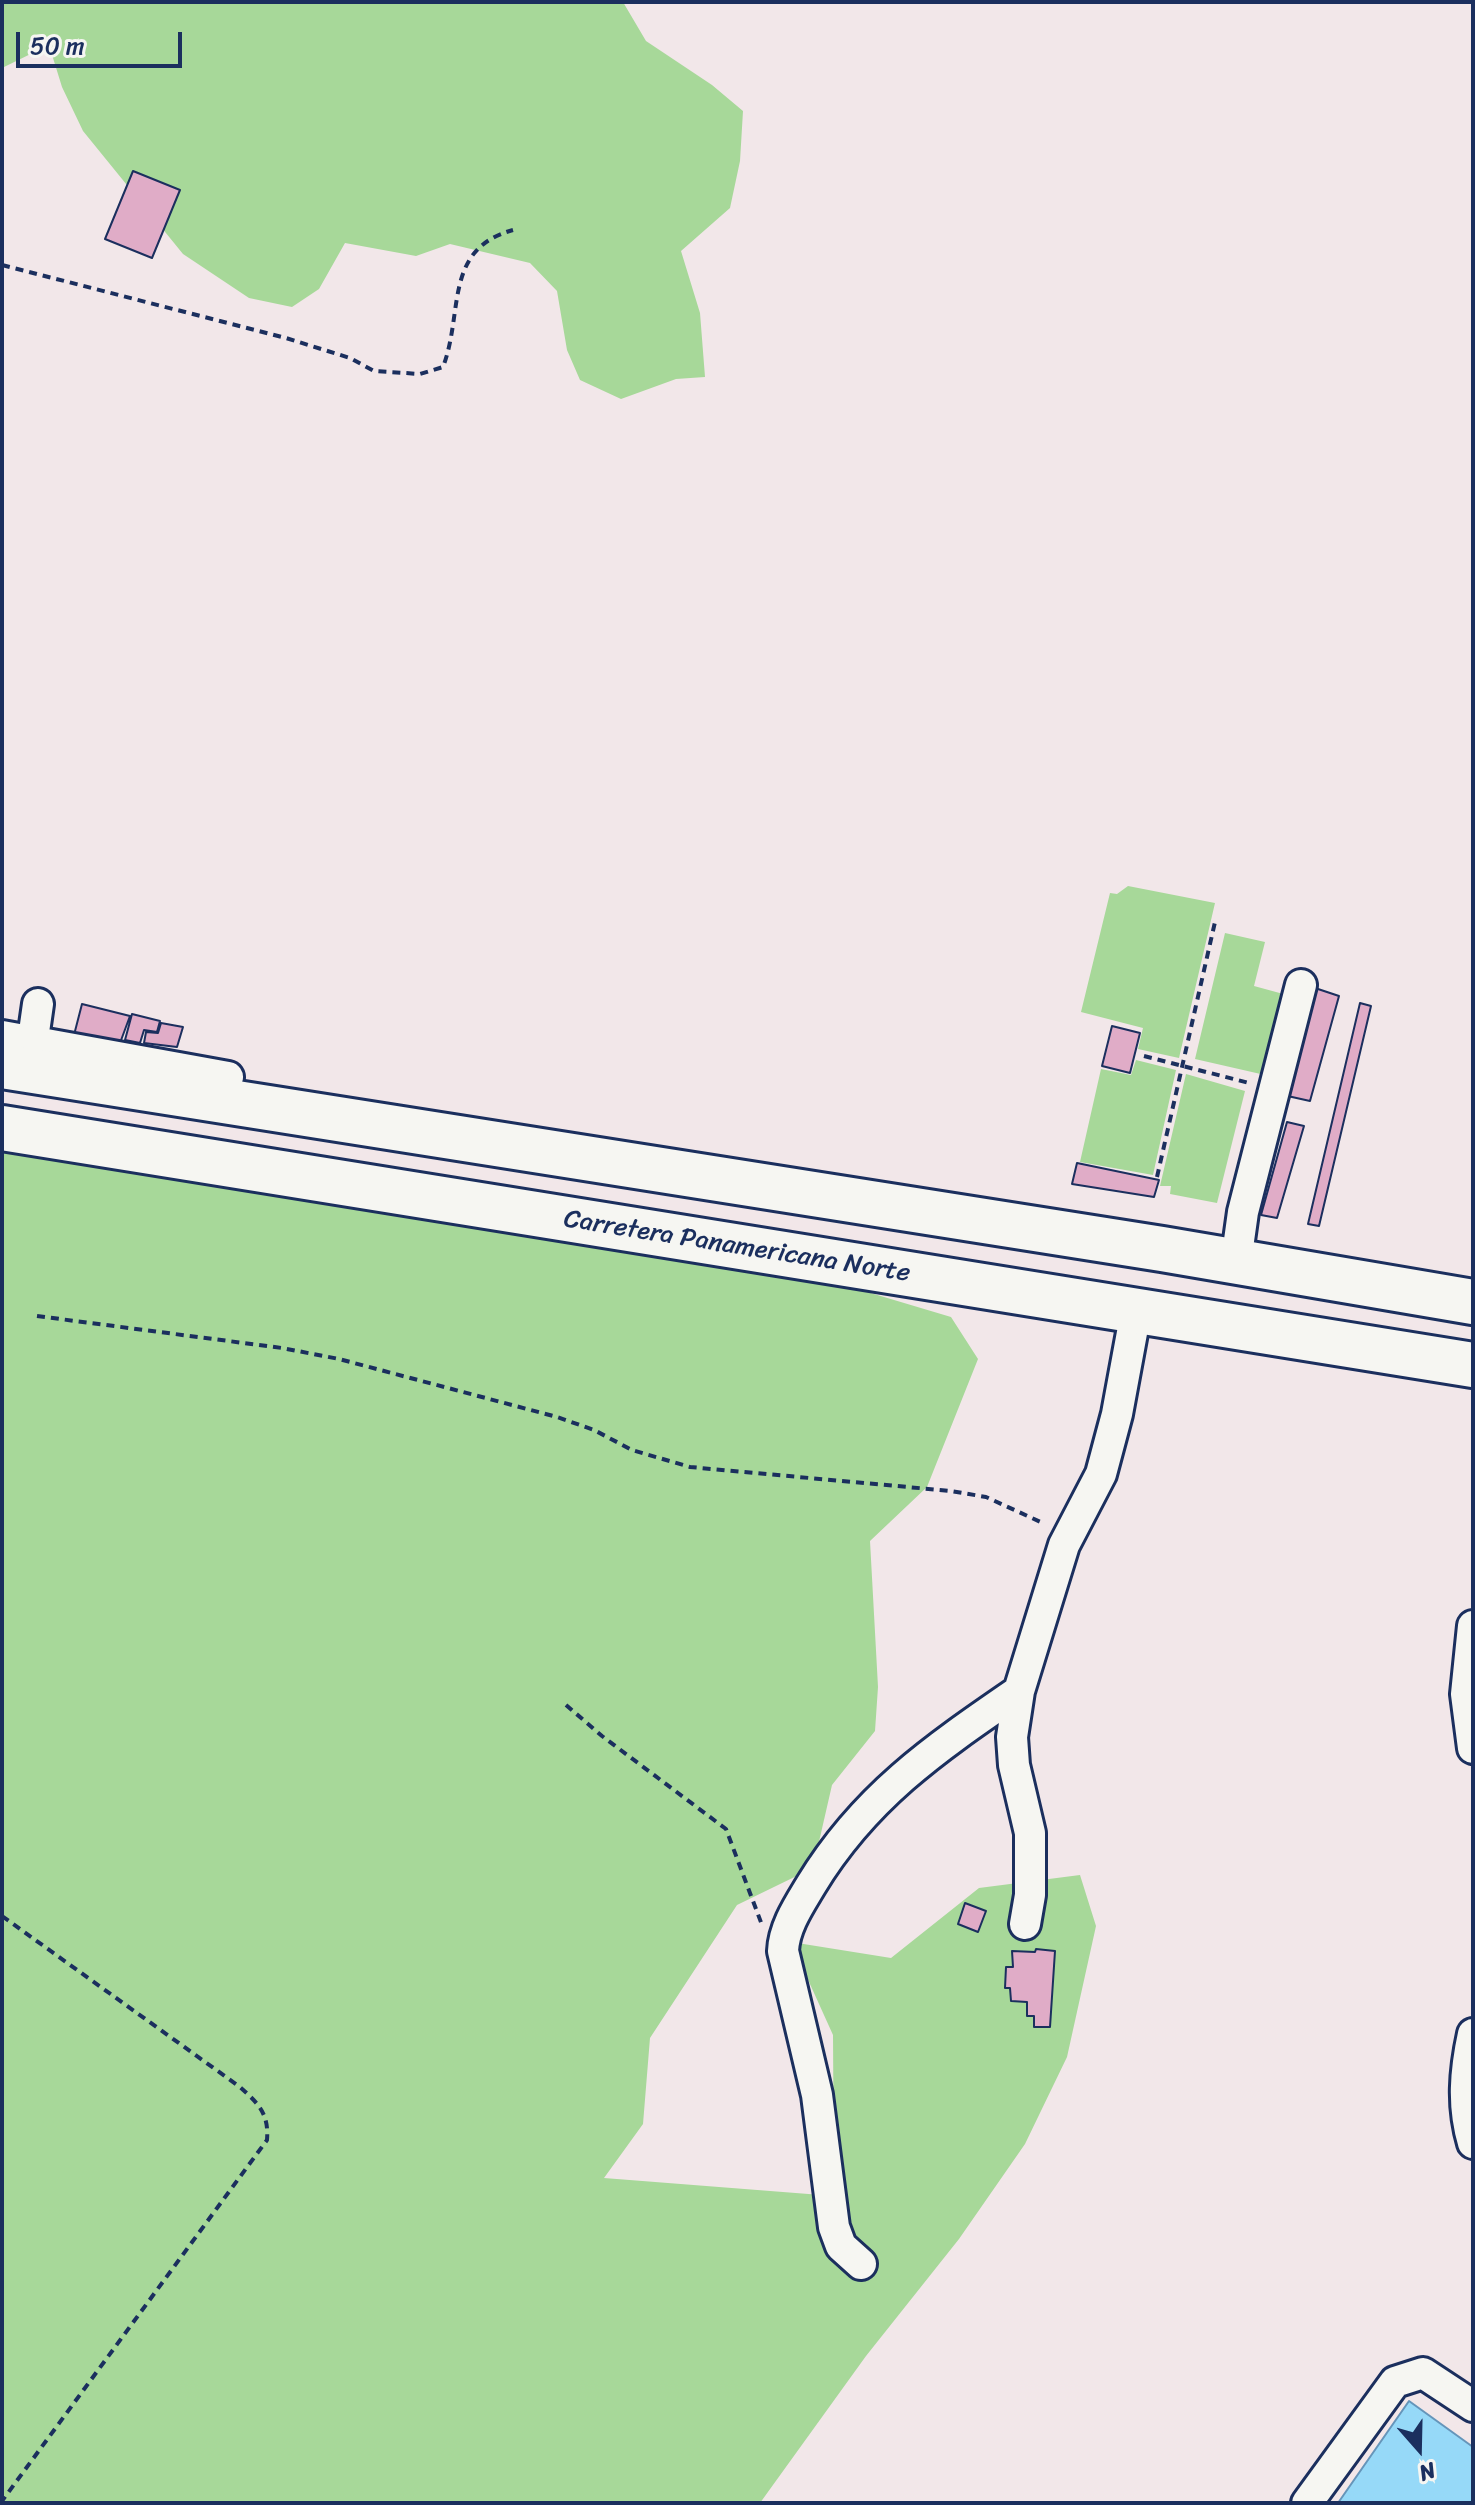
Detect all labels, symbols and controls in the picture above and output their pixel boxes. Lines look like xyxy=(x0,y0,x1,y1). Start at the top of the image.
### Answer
scale bar xyxy=(20,16,186,66)
text: 50 m xyxy=(30,25,85,67)
street label: Carretera Panamericana Norte xyxy=(562,1204,912,1290)
north arrow xyxy=(1379,2409,1459,2489)
text: N xyxy=(1414,2451,1441,2493)

